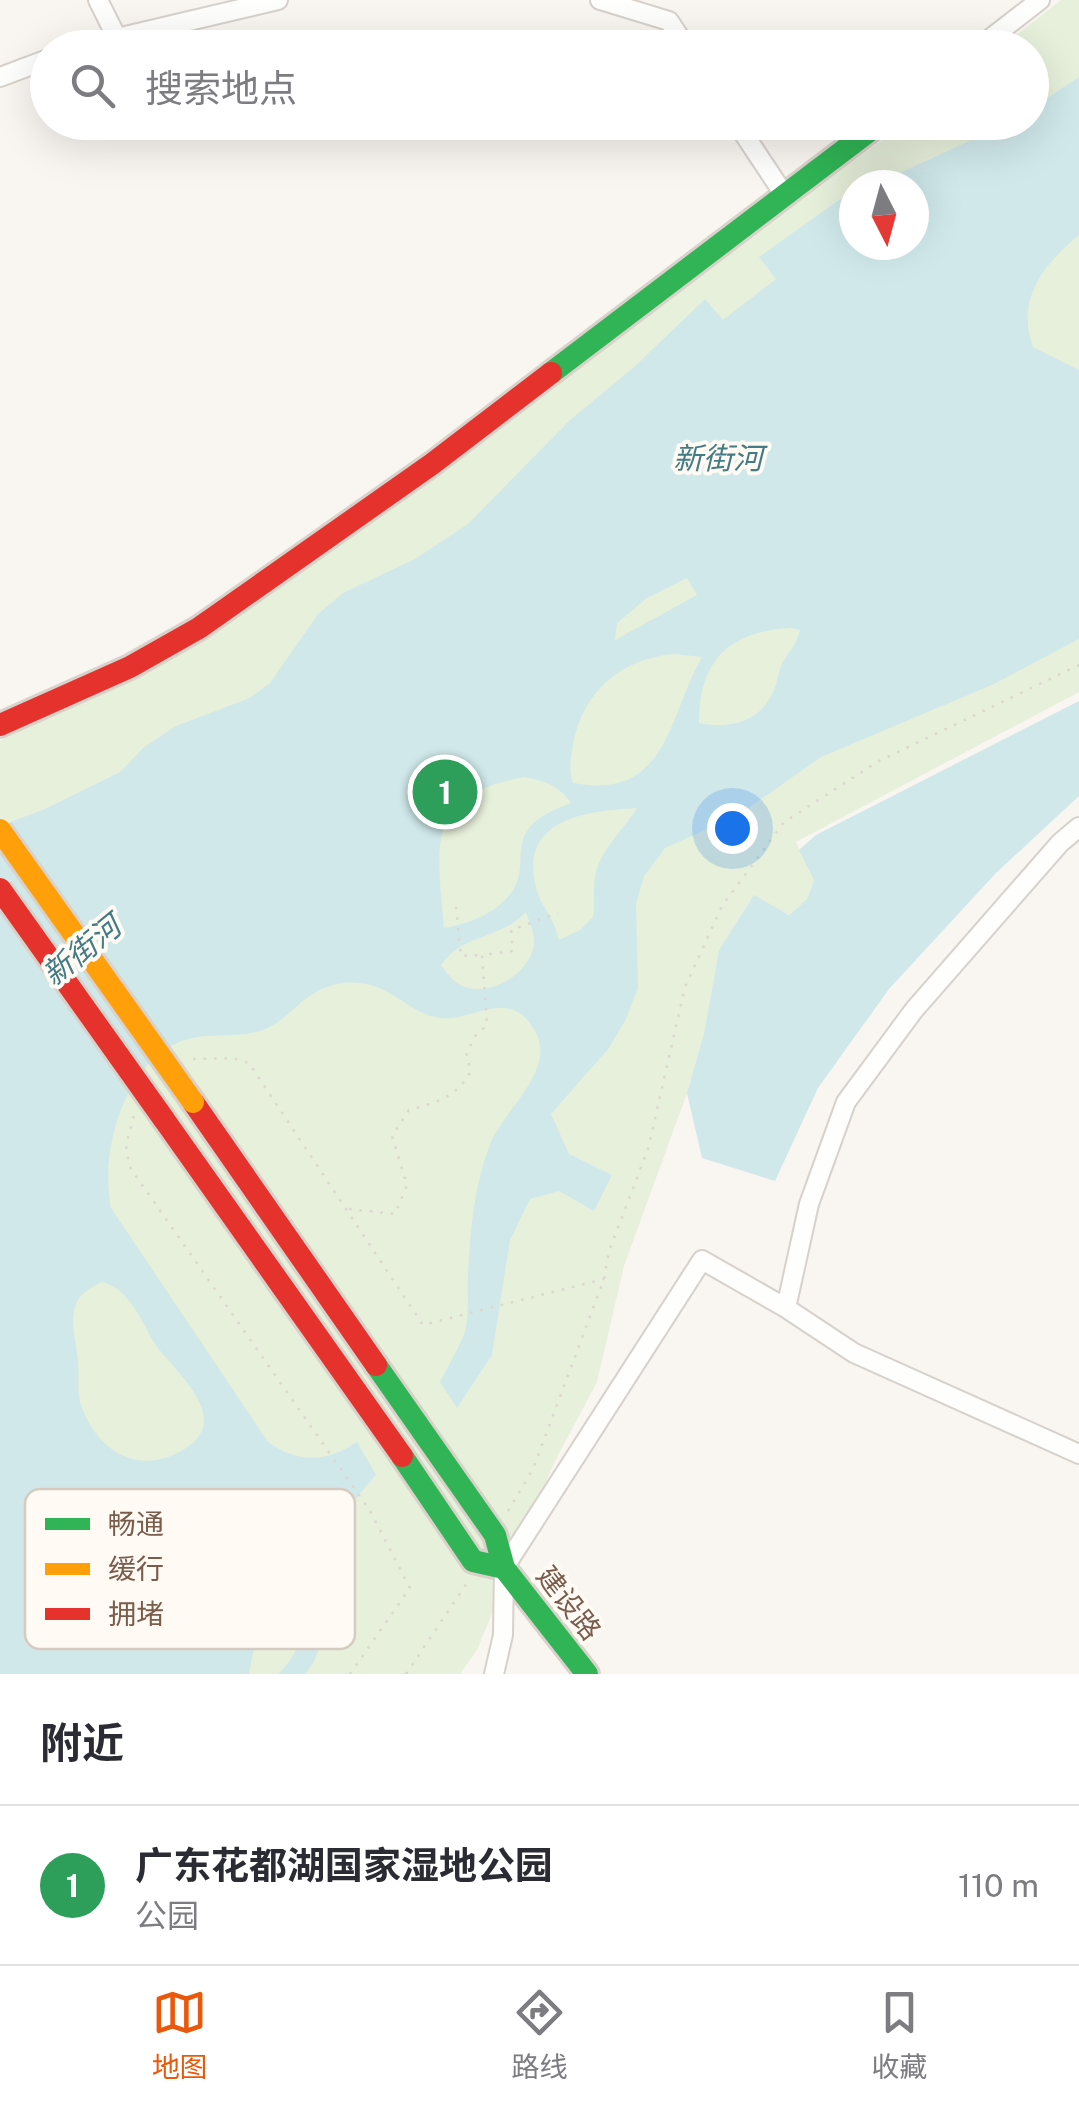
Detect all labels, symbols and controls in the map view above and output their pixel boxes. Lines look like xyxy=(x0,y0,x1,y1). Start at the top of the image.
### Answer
search box xyxy=(30,30,1049,140)
icon: search xyxy=(65,58,120,113)
text: 搜索地点 xyxy=(145,66,297,111)
north arrow xyxy=(839,170,929,260)
water label: 新街河 xyxy=(673,440,768,476)
pin: 1 xyxy=(412,754,478,830)
your location xyxy=(707,803,758,854)
water label: 新街河 xyxy=(35,905,132,993)
legend xyxy=(25,1489,355,1649)
text: 畅通 xyxy=(108,1507,164,1540)
text: 缓行 xyxy=(108,1552,164,1585)
street label: 建设路 xyxy=(531,1559,608,1646)
text: 拥堵 xyxy=(108,1597,164,1630)
text: 附近 xyxy=(40,1718,124,1767)
text: 广东花都湖国家湿地公园 xyxy=(135,1843,553,1888)
text: 1 xyxy=(66,1867,79,1904)
text: 110 m xyxy=(958,1867,1039,1904)
text: 公园 xyxy=(135,1897,199,1934)
tab: 地图 xyxy=(152,1985,208,2085)
tab: 路线 xyxy=(511,1985,567,2085)
tab: 收藏 xyxy=(871,1985,927,2085)

